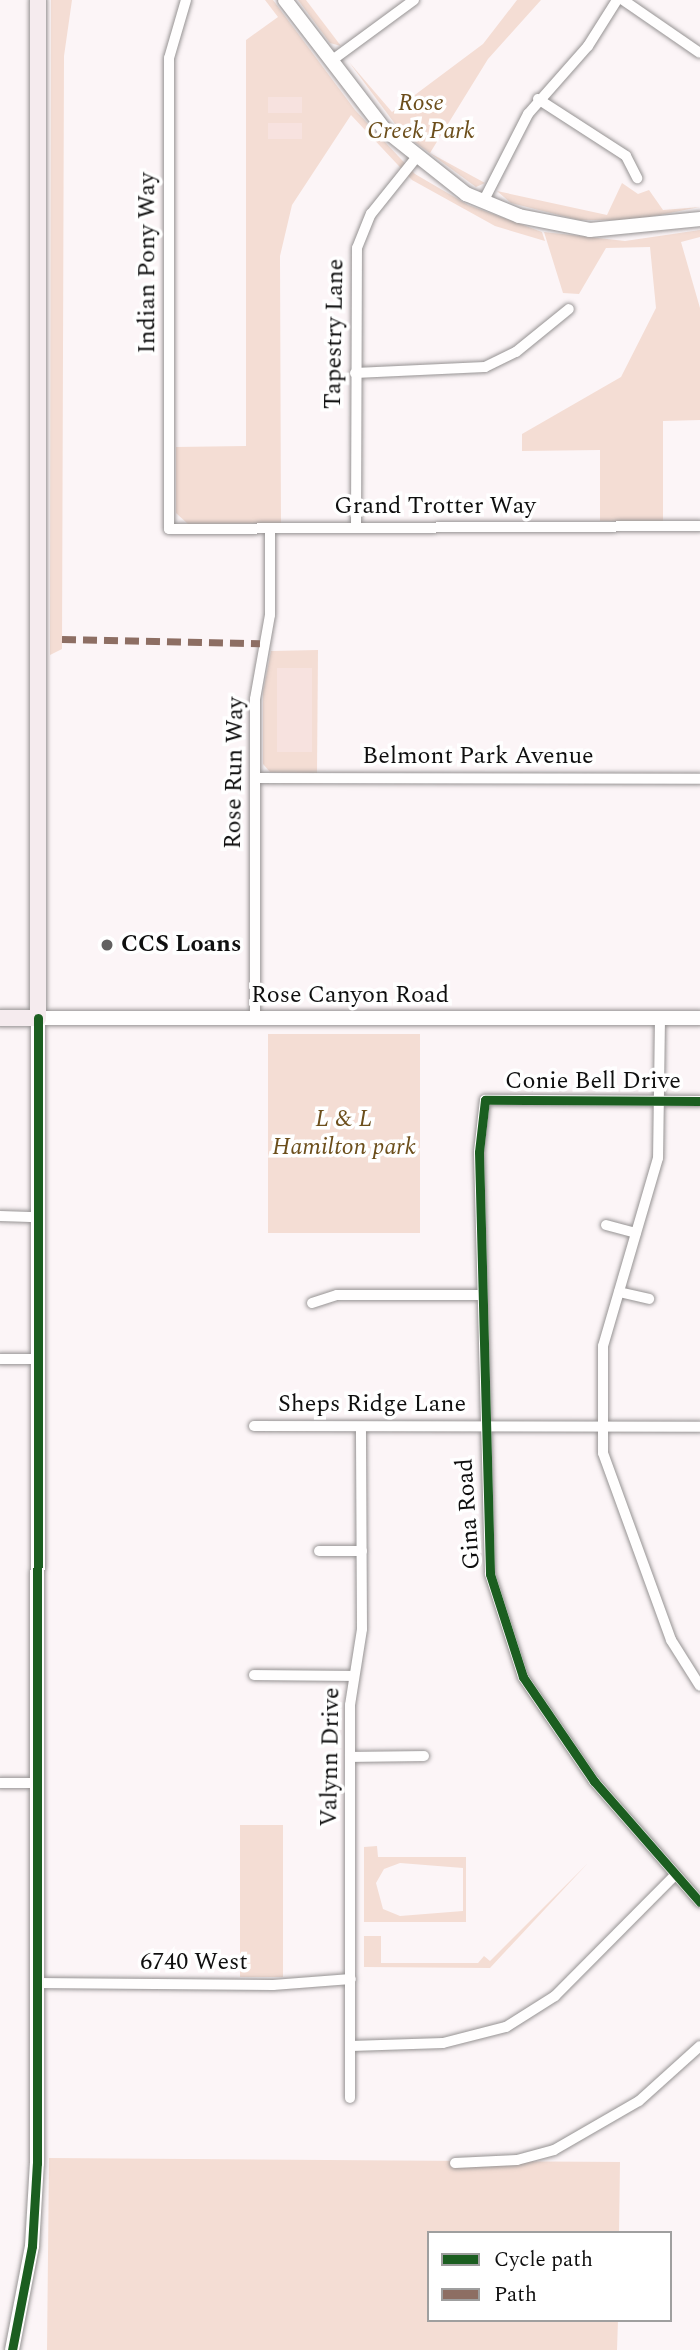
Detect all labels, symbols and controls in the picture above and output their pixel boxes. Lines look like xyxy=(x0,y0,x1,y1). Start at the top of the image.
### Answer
park label: Rose Creek Park xyxy=(367,90,475,146)
street label: Indian Pony Way xyxy=(134,172,162,354)
street label: Tapestry Lane xyxy=(319,258,351,410)
street label: Grand Trotter Way xyxy=(334,493,536,521)
street label: Rose Run Way xyxy=(219,697,251,849)
street label: Belmont Park Avenue xyxy=(362,743,594,771)
place label: CCS Loans xyxy=(121,931,241,959)
marker: CCS Loans xyxy=(99,937,115,953)
street label: Rose Canyon Road xyxy=(251,982,449,1010)
street label: Conie Bell Drive xyxy=(505,1068,681,1096)
park label: L & L Hamilton park xyxy=(272,1106,416,1162)
street label: Sheps Ridge Lane xyxy=(278,1391,466,1419)
street label: Gina Road xyxy=(451,1457,487,1571)
street label: Valynn Drive xyxy=(315,1687,347,1827)
street label: 6740 West xyxy=(140,1949,248,1977)
legend xyxy=(427,2231,672,2322)
text: Cycle path xyxy=(494,2244,593,2276)
text: Path xyxy=(494,2279,537,2311)

